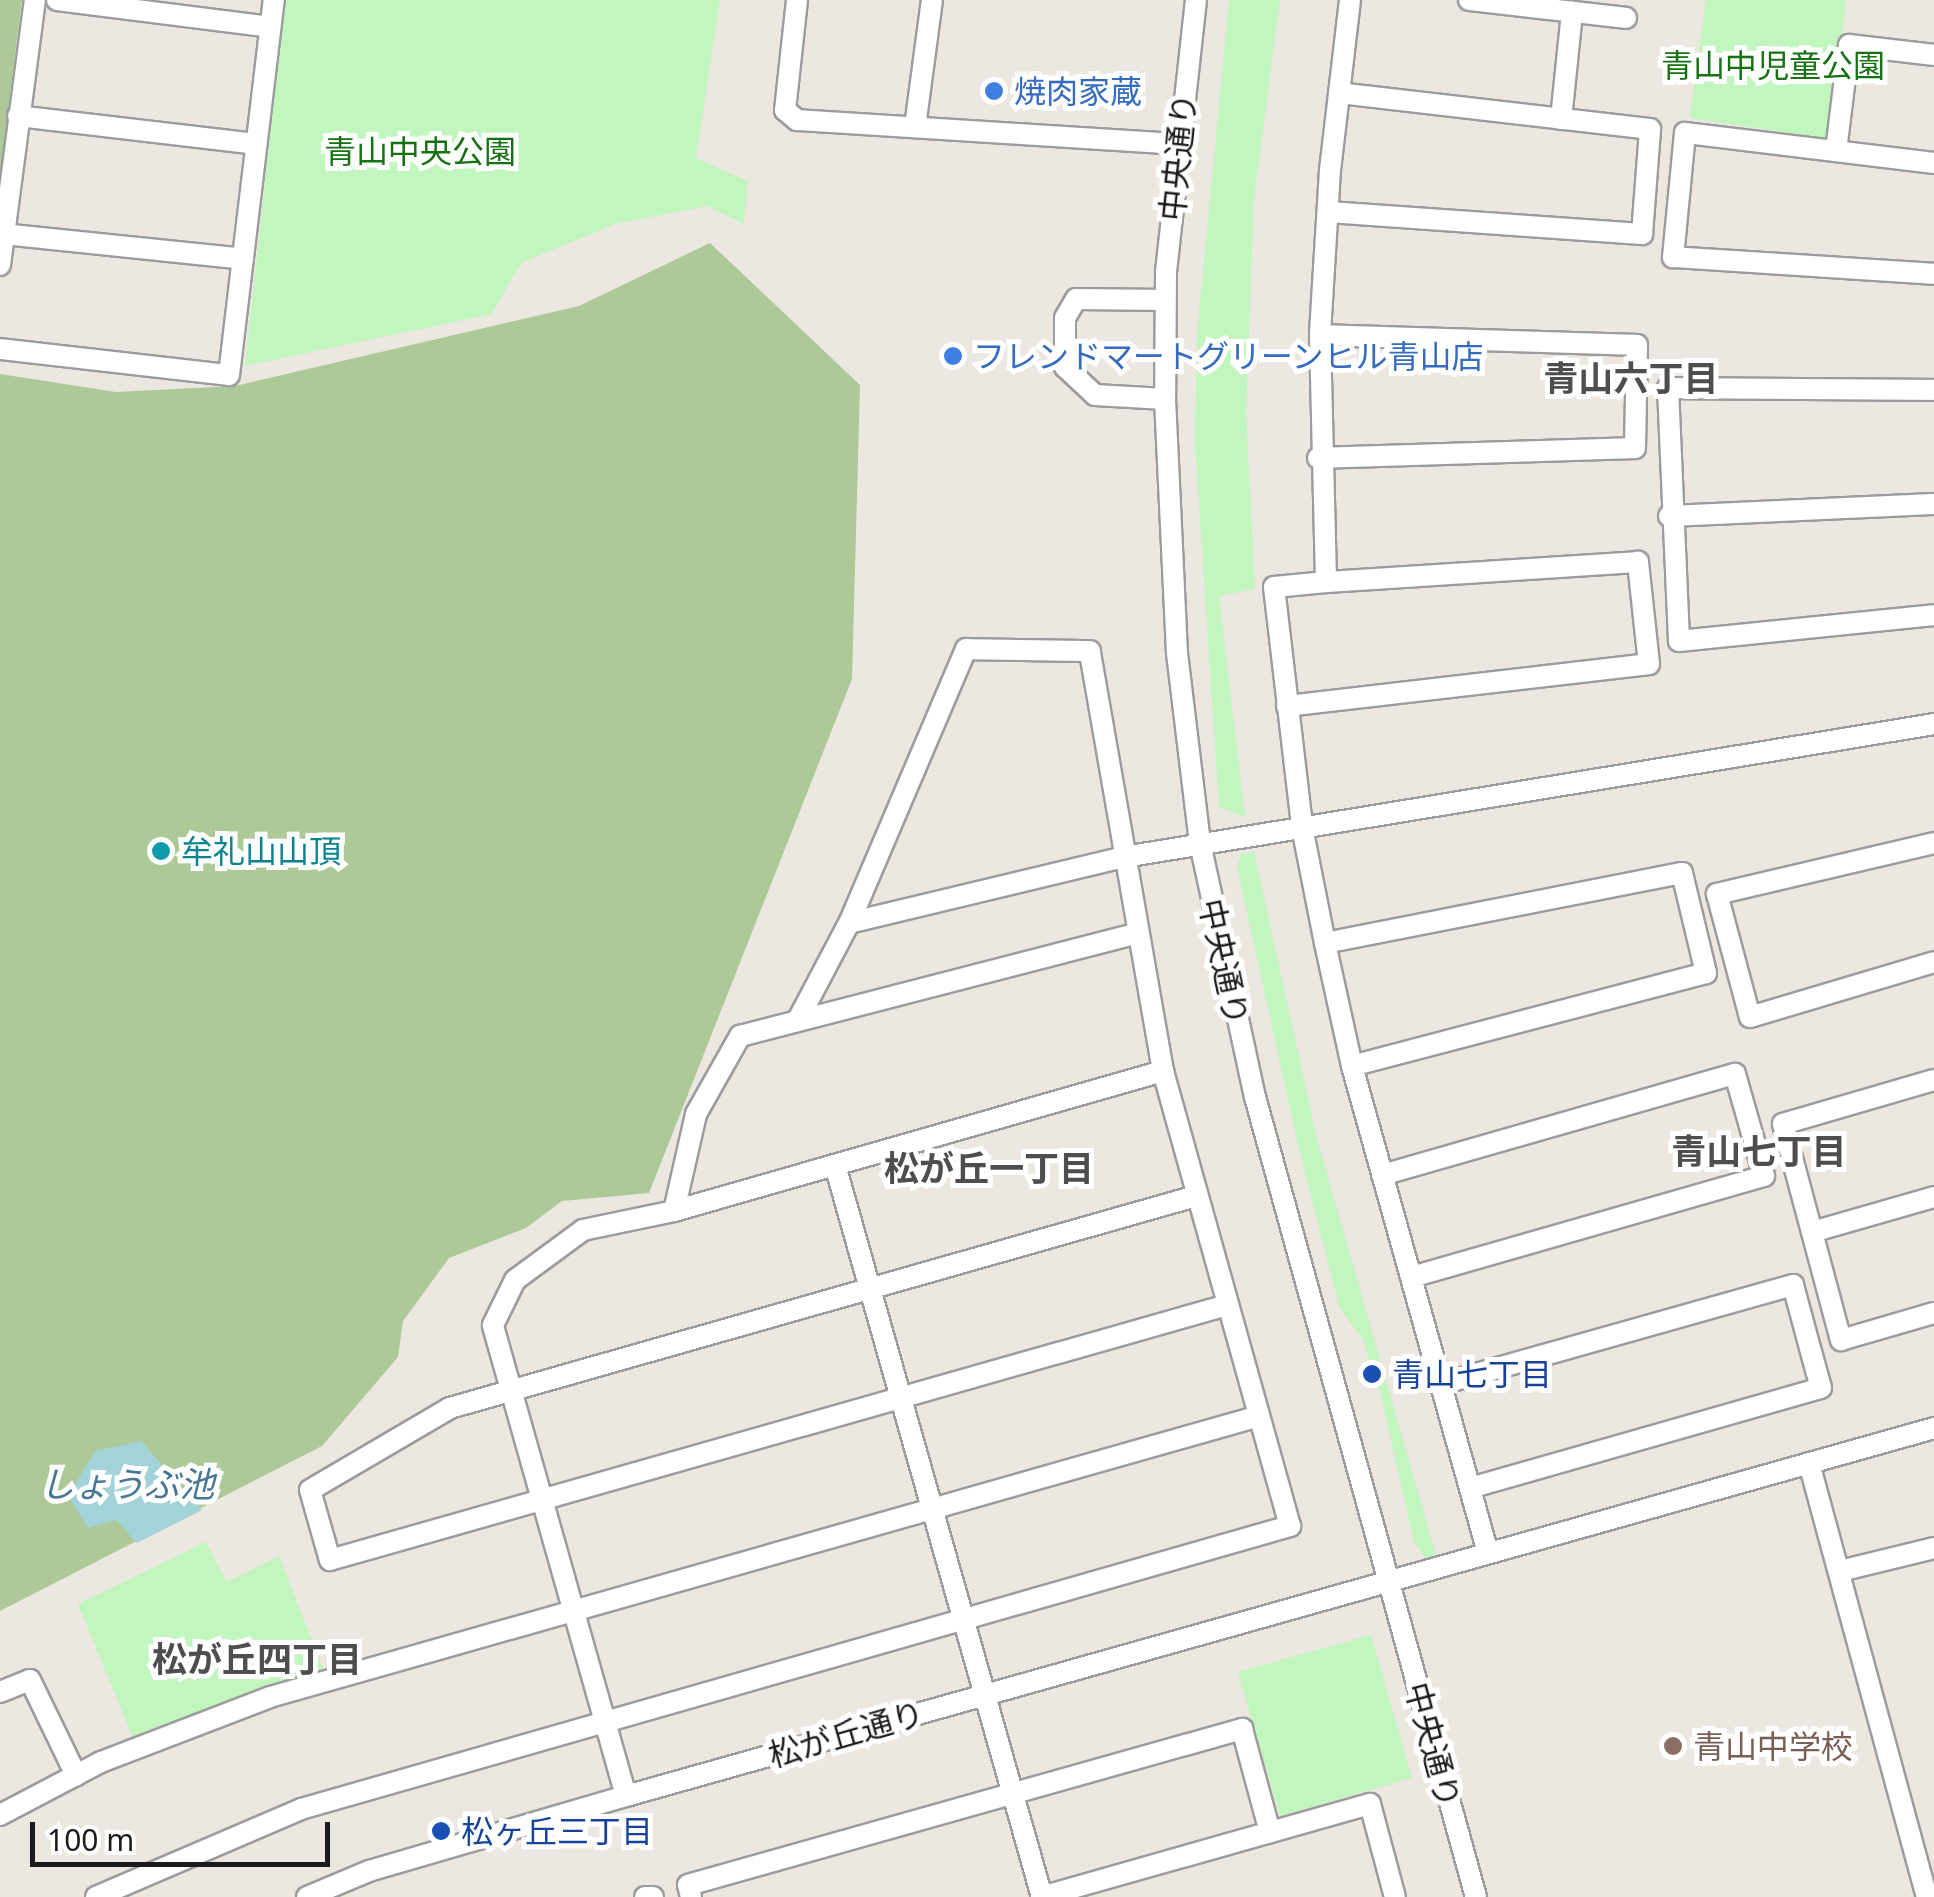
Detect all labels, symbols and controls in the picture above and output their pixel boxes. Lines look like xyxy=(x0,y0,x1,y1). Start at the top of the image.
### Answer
park label: 青山中児童公園 xyxy=(1661,46,1885,84)
place label: 焼肉家蔵 xyxy=(1014,72,1142,110)
marker: 焼肉家蔵 xyxy=(983,80,1005,102)
street label: 中央通り xyxy=(1152,91,1204,223)
park label: 青山中央公園 xyxy=(324,132,516,170)
place label: フレンドマートグリーンヒル青山店 xyxy=(973,337,1485,375)
marker: フレンドマートグリーンヒル青山店 xyxy=(942,345,964,367)
district label: 青山六丁目 xyxy=(1544,357,1718,399)
place label: 牟礼山山頂 xyxy=(181,832,341,870)
marker: 牟礼山山頂 xyxy=(150,840,172,862)
street label: 中央通り xyxy=(1192,895,1256,1029)
district label: 青山七丁目 xyxy=(1672,1130,1846,1172)
district label: 松が丘一丁目 xyxy=(884,1147,1094,1189)
place label: 青山七丁目 xyxy=(1392,1355,1552,1393)
marker: 青山七丁目 xyxy=(1361,1363,1383,1385)
water label: しょうぶ池 xyxy=(40,1463,214,1505)
district label: 松が丘四丁目 xyxy=(152,1638,362,1680)
street label: 中央通り xyxy=(1398,1678,1468,1812)
street label: 松が丘通り xyxy=(764,1693,928,1775)
place label: 青山中学校 xyxy=(1693,1727,1853,1765)
marker: 青山中学校 xyxy=(1662,1735,1684,1757)
scale bar xyxy=(35,1802,335,1864)
place label: 松ヶ丘三丁目 xyxy=(461,1812,653,1850)
text: 100 m xyxy=(47,1819,134,1860)
marker: 松ヶ丘三丁目 xyxy=(430,1820,452,1842)

